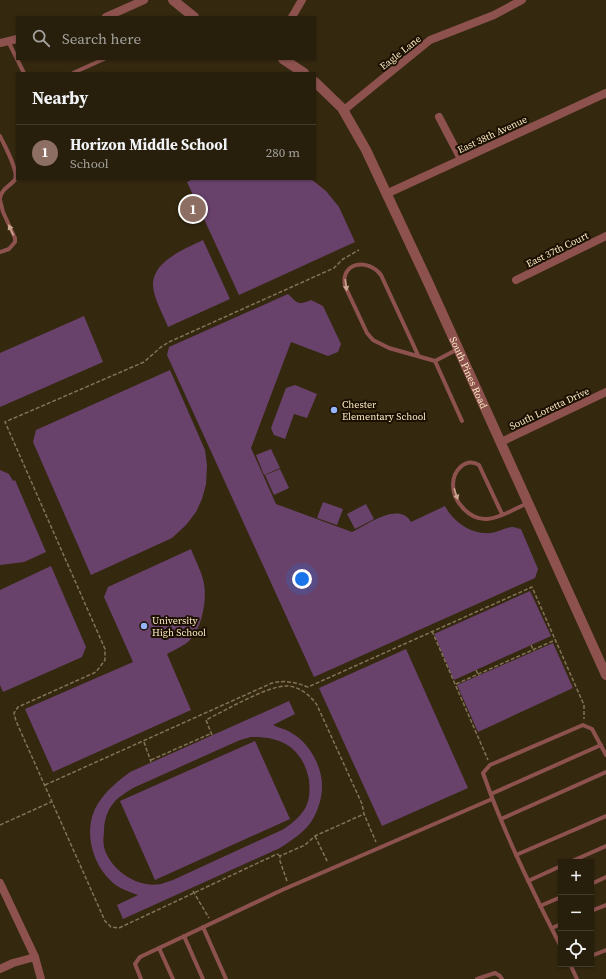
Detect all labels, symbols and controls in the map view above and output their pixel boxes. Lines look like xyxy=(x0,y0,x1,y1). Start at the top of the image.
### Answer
search box xyxy=(16,16,316,60)
icon: search xyxy=(30,27,52,49)
text: Search here xyxy=(62,28,141,49)
street label: Eagle Lane xyxy=(377,32,423,72)
text: Nearby xyxy=(32,86,88,110)
street label: East 38th Avenue xyxy=(455,113,529,156)
text: Horizon Middle School xyxy=(70,134,228,155)
text: 1 xyxy=(41,144,49,161)
text: 280 m xyxy=(266,144,300,161)
text: School xyxy=(70,155,109,172)
pin: 1 xyxy=(180,194,206,224)
one-way arrow xyxy=(8,224,14,235)
street label: East 37th Court xyxy=(524,228,591,270)
one-way arrow xyxy=(343,278,349,291)
street label: South Pines Road xyxy=(447,335,491,411)
street label: South Loretta Drive xyxy=(507,384,591,433)
place label: Chester Elementary School xyxy=(342,398,426,423)
marker: Chester Elementary School xyxy=(329,405,339,415)
one-way arrow xyxy=(453,488,459,500)
your location xyxy=(292,569,312,589)
place label: University High School xyxy=(152,614,206,639)
marker: University High School xyxy=(139,621,149,631)
map controls xyxy=(558,859,594,967)
button: + xyxy=(558,859,594,895)
button: − xyxy=(558,895,594,931)
button: locate xyxy=(558,931,594,967)

